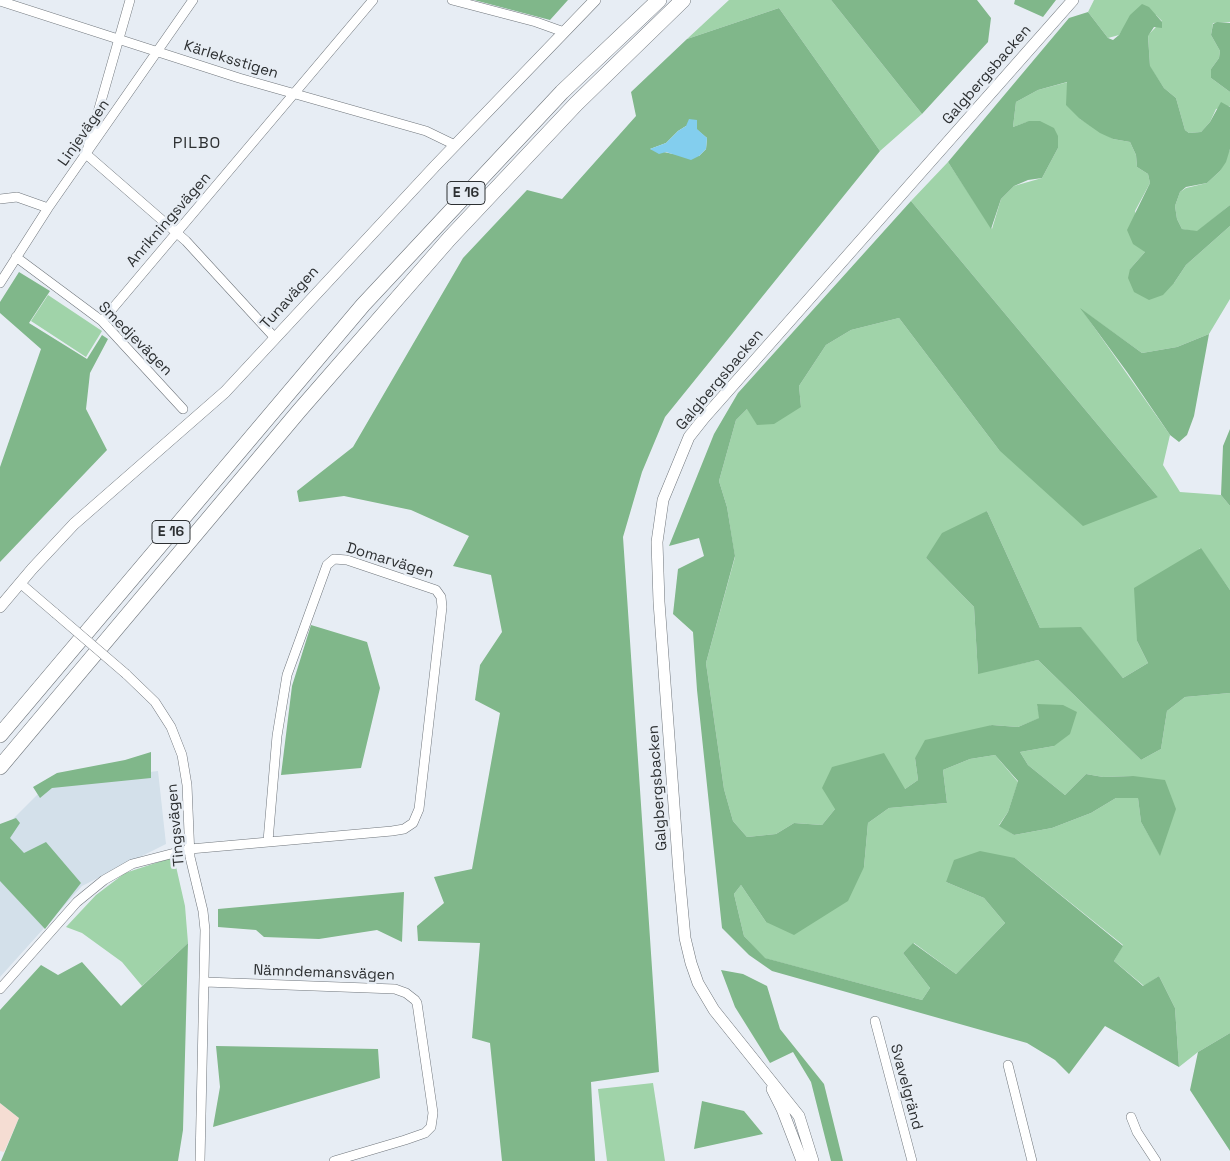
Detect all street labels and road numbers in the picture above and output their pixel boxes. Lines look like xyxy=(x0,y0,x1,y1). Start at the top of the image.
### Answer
street label: Galgbergsbacken xyxy=(939,22,1035,128)
street label: Kärleksstigen xyxy=(182,37,280,83)
street label: Linjevägen xyxy=(54,96,114,170)
street label: Anrikningsvägen xyxy=(123,169,215,271)
road number: E 16 xyxy=(447,182,485,204)
street label: Tunavägen xyxy=(257,263,323,333)
street label: Smedjevägen xyxy=(94,298,176,380)
street label: Galgbergsbacken xyxy=(673,326,767,434)
road number: E 16 xyxy=(152,520,190,544)
street label: Domarvägen xyxy=(344,539,436,583)
street label: Galgbergsbacken xyxy=(645,724,671,852)
street label: Tingsvägen xyxy=(163,783,189,867)
street label: Nämndemansvägen xyxy=(253,962,395,984)
street label: Svavelgränd xyxy=(886,1042,926,1132)

